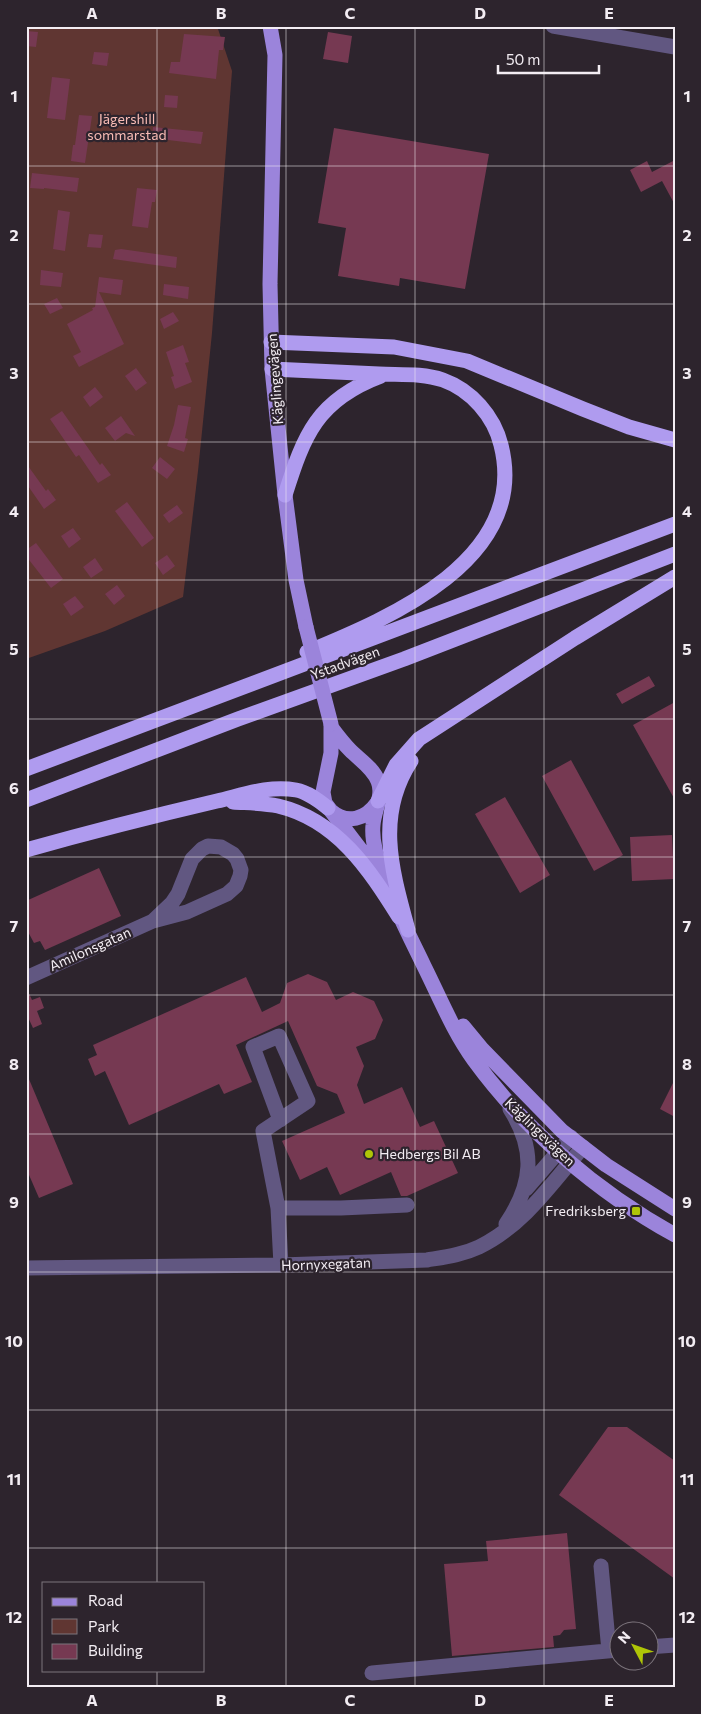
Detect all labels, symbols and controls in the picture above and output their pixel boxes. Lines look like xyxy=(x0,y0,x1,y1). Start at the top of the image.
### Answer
text: A xyxy=(86,3,98,22)
text: B xyxy=(216,3,227,22)
text: C xyxy=(345,3,356,22)
text: D xyxy=(474,3,486,22)
text: E xyxy=(604,3,614,22)
scale bar xyxy=(498,42,600,74)
text: 50 m xyxy=(506,50,540,68)
text: 1 xyxy=(10,86,18,105)
text: 1 xyxy=(683,86,691,105)
park label: Jägershill sommarstad xyxy=(87,110,167,143)
text: 2 xyxy=(9,225,19,244)
text: 2 xyxy=(682,225,692,244)
street label: Käglingevägen xyxy=(263,333,286,425)
text: 3 xyxy=(9,363,19,382)
text: 3 xyxy=(682,363,692,382)
text: 4 xyxy=(9,501,19,520)
text: 4 xyxy=(682,501,692,520)
text: 5 xyxy=(9,639,19,658)
text: 5 xyxy=(682,639,692,658)
street label: Ystadvägen xyxy=(308,642,382,683)
text: 6 xyxy=(9,778,19,797)
text: 6 xyxy=(682,778,692,797)
text: 7 xyxy=(10,916,19,935)
text: 7 xyxy=(683,916,692,935)
street label: Amilonsgatan xyxy=(46,923,133,974)
text: 8 xyxy=(9,1054,19,1073)
text: 8 xyxy=(682,1054,692,1073)
street label: Käglingevägen xyxy=(502,1094,579,1169)
place label: Hedbergs Bil AB xyxy=(379,1145,480,1162)
marker: Hedbergs Bil AB xyxy=(363,1148,375,1160)
text: 9 xyxy=(9,1192,19,1211)
text: 9 xyxy=(682,1192,692,1211)
place label: Fredriksberg xyxy=(545,1202,626,1219)
marker: Fredriksberg xyxy=(630,1205,642,1217)
street label: Hornyxegatan xyxy=(281,1253,371,1274)
text: 10 xyxy=(5,1331,23,1350)
text: 10 xyxy=(678,1331,696,1350)
text: 11 xyxy=(7,1469,21,1488)
text: 11 xyxy=(680,1469,694,1488)
legend xyxy=(42,1582,205,1672)
text: Road xyxy=(88,1591,123,1609)
text: 12 xyxy=(6,1607,22,1626)
text: 12 xyxy=(679,1607,695,1626)
text: Park xyxy=(88,1617,119,1635)
north arrow xyxy=(608,1622,658,1672)
text: N xyxy=(614,1628,634,1647)
text: Building xyxy=(88,1641,143,1659)
text: A xyxy=(86,1690,98,1709)
text: B xyxy=(216,1690,227,1709)
text: C xyxy=(345,1690,356,1709)
text: D xyxy=(474,1690,486,1709)
text: E xyxy=(604,1690,614,1709)

